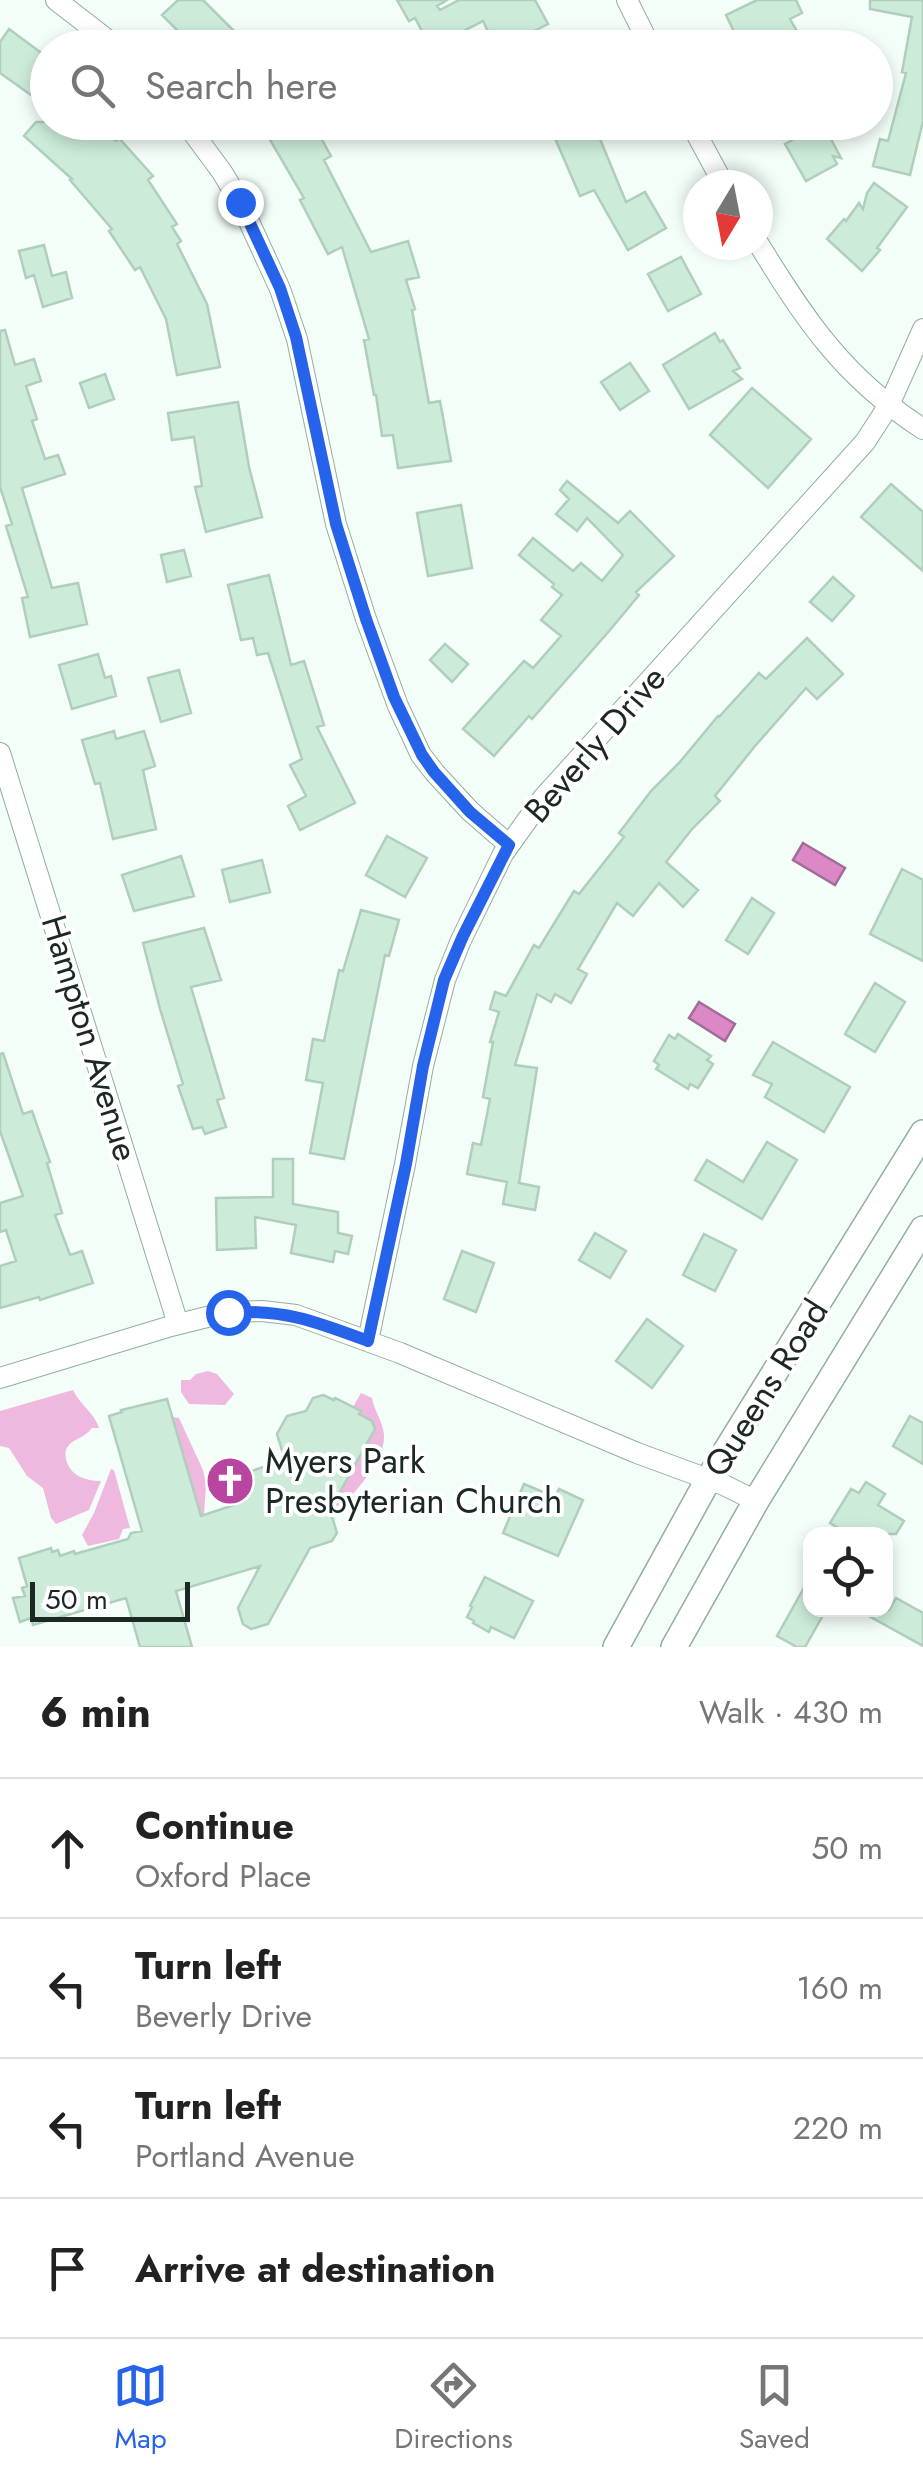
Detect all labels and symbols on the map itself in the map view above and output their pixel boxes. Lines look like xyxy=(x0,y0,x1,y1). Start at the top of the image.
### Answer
north arrow xyxy=(683,170,773,260)
route end xyxy=(218,180,264,226)
street label: Beverly Drive xyxy=(513,655,677,833)
street label: Hampton Avenue xyxy=(29,909,151,1167)
route start xyxy=(206,1290,252,1336)
street label: Queens Road xyxy=(692,1290,840,1486)
place label: Myers Park Presbyterian Church xyxy=(265,1436,562,1526)
church icon: Myers Park Presbyterian Church xyxy=(204,1455,256,1507)
scale bar xyxy=(30,1577,190,1622)

